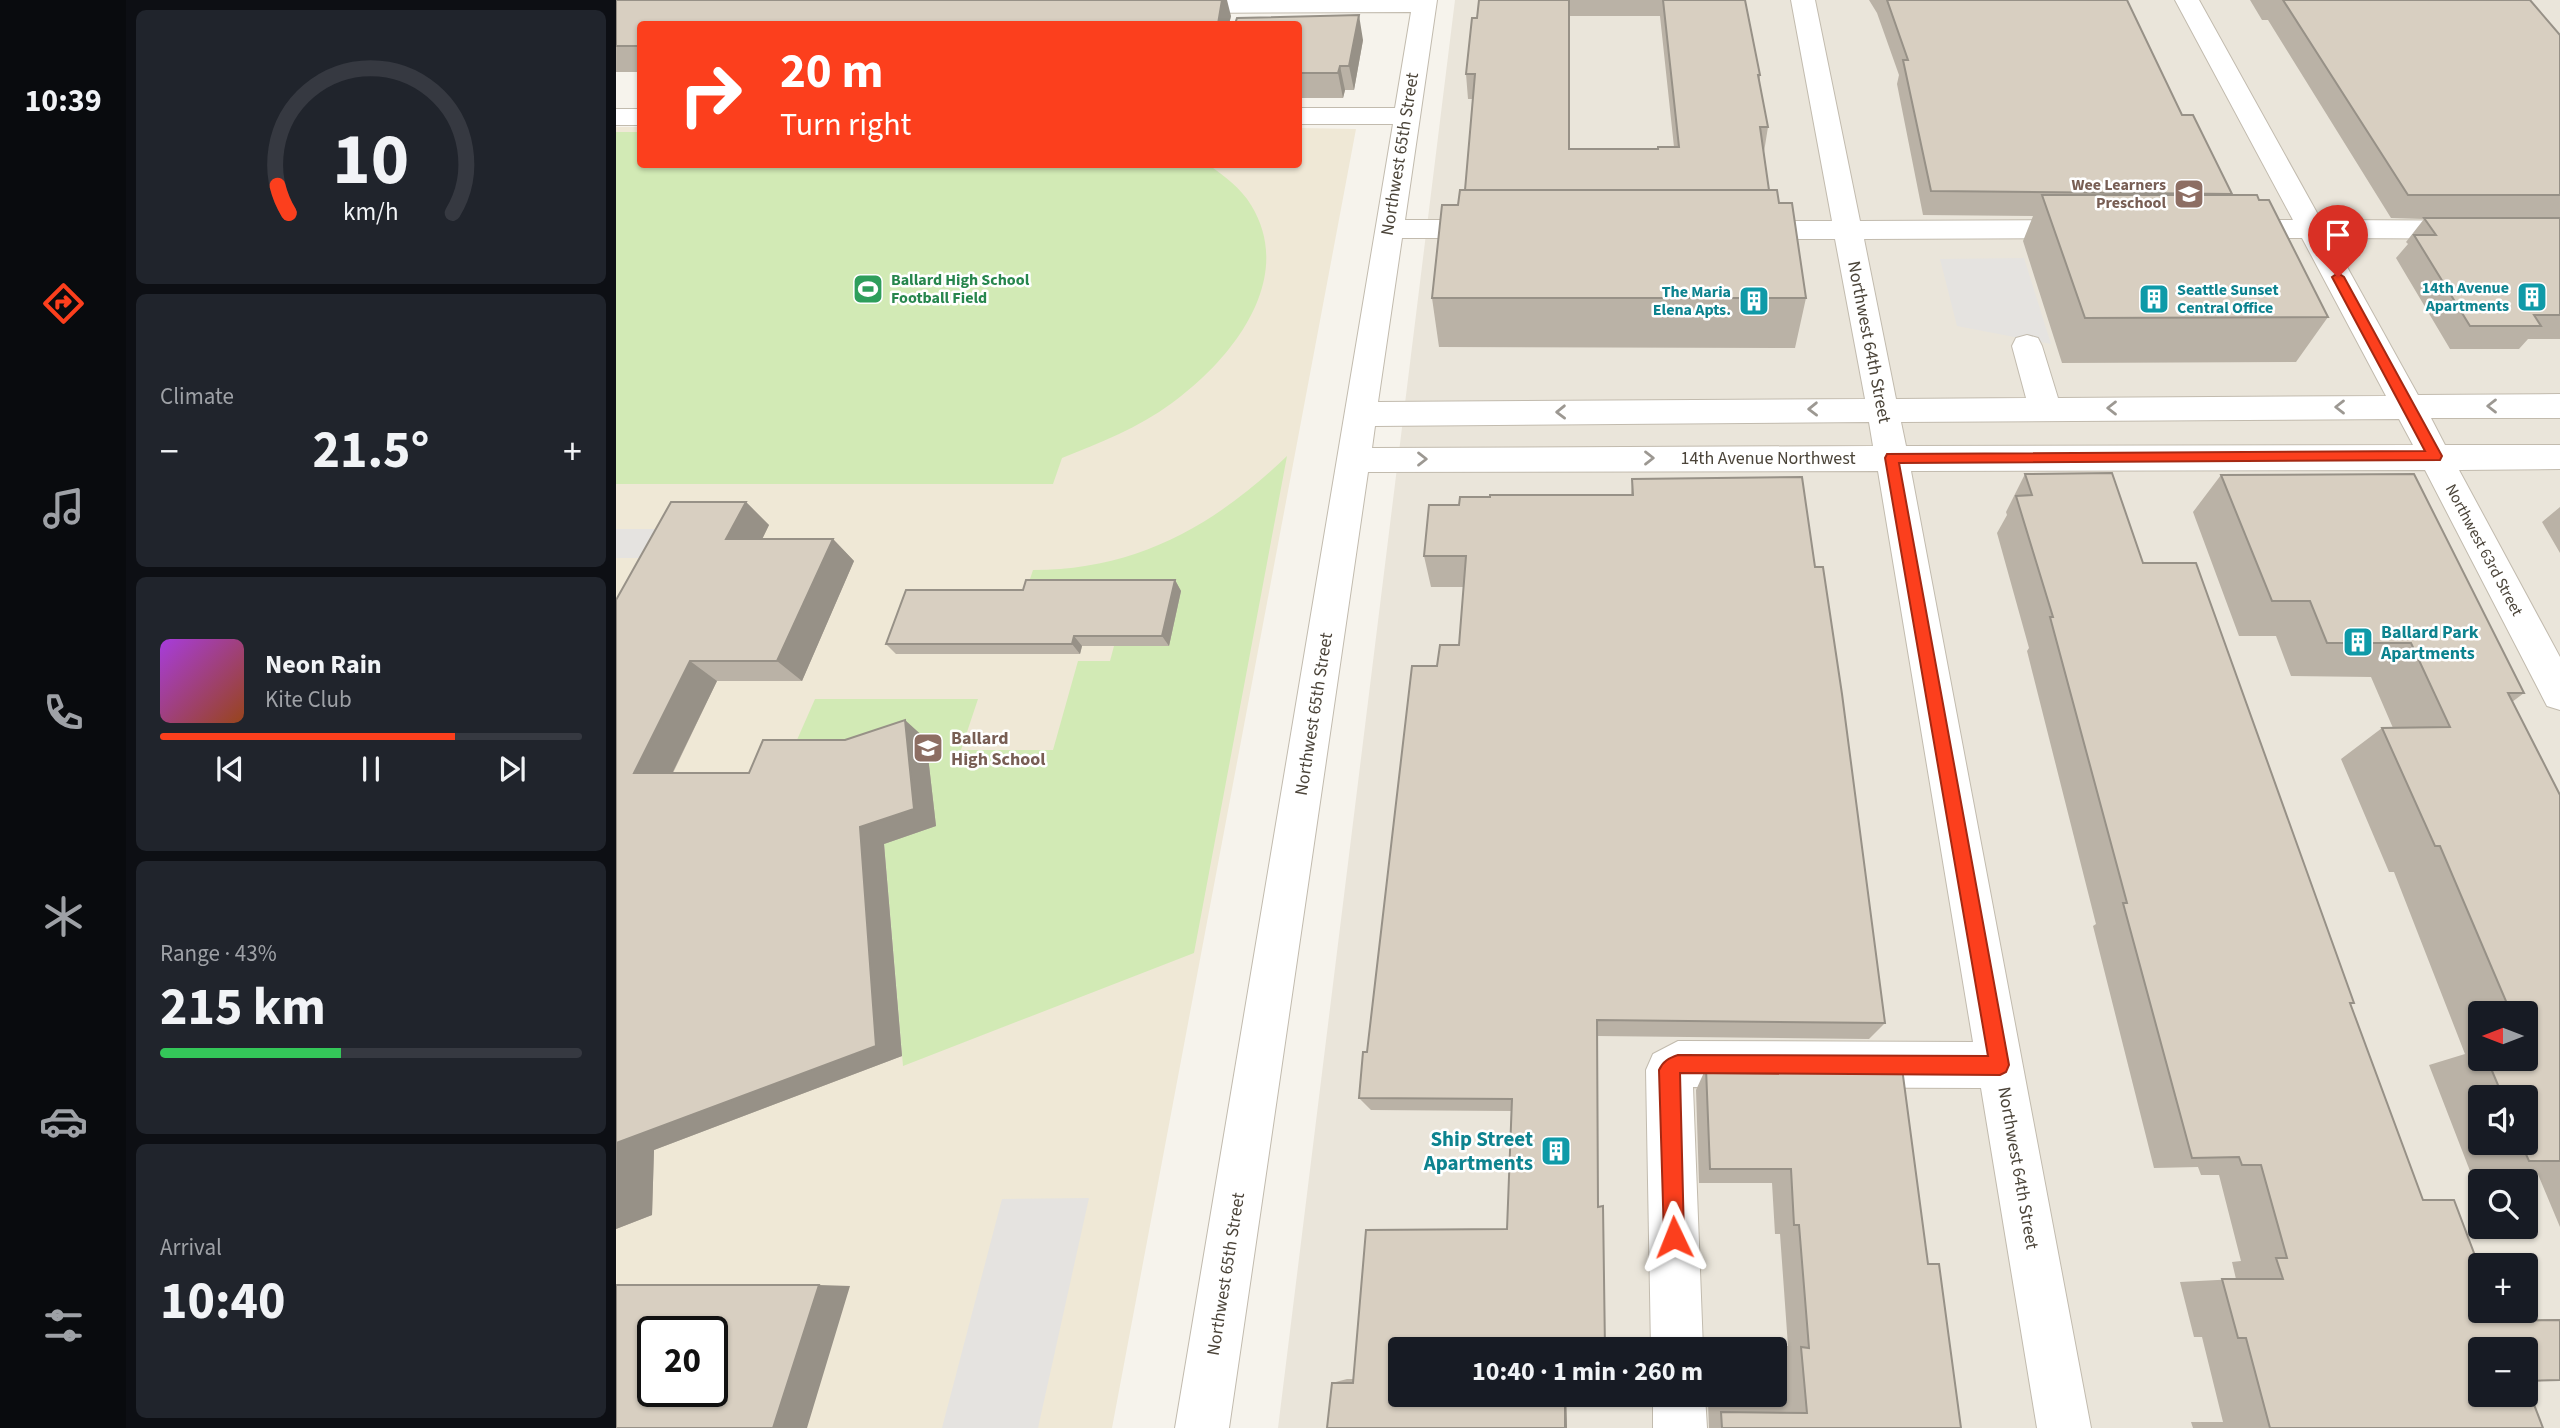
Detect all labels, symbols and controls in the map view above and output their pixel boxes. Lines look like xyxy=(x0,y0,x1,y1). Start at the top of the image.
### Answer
text: 20 m xyxy=(780,37,884,107)
icon: right xyxy=(665,49,756,140)
street label: Northwest 65th Street xyxy=(1375,71,1425,237)
text: 10:39 xyxy=(24,78,102,124)
text: Turn right xyxy=(780,102,911,148)
text: 10 xyxy=(333,108,409,212)
place label: Wee Learners Preschool xyxy=(2071,174,2166,214)
school or university icon: Wee Learners Preschool xyxy=(2172,177,2206,211)
text: km/h xyxy=(343,194,399,230)
pin xyxy=(2308,205,2368,277)
icon: arrive xyxy=(2319,216,2357,254)
street label: Northwest 64th Street xyxy=(1841,259,1897,425)
place label: Ballard High School Football Field xyxy=(891,269,1030,309)
sports icon: Ballard High School Football Field xyxy=(851,272,885,306)
place label: 14th Avenue Apartments xyxy=(2422,277,2509,317)
icon: directions xyxy=(39,279,88,328)
place label: Seattle Sunset Central Office xyxy=(2177,279,2279,319)
building icon: 14th Avenue Apartments xyxy=(2515,280,2549,314)
place label: The Maria Elena Apts. xyxy=(1653,281,1731,321)
building icon: Seattle Sunset Central Office xyxy=(2137,282,2171,316)
building icon: The Maria Elena Apts. xyxy=(1737,284,1771,318)
text: Climate xyxy=(160,380,234,413)
one-way arrow xyxy=(2486,398,2497,414)
one-way arrow xyxy=(2334,399,2345,415)
one-way arrow xyxy=(2107,400,2117,416)
one-way arrow xyxy=(1807,401,1818,417)
one-way arrow xyxy=(1555,404,1566,420)
text: 21.5° xyxy=(313,414,429,488)
text: − xyxy=(160,425,179,479)
text: + xyxy=(563,425,582,479)
street label: 14th Avenue Northwest xyxy=(1680,446,1856,471)
one-way arrow xyxy=(1644,450,1655,466)
one-way arrow xyxy=(1417,451,1427,467)
street label: Northwest 63rd Street xyxy=(2440,480,2528,620)
icon: music xyxy=(39,484,88,533)
place label: Ballard Park Apartments xyxy=(2380,620,2479,666)
building icon: Ballard Park Apartments xyxy=(2341,625,2375,659)
street label: Northwest 65th Street xyxy=(1289,631,1339,797)
text: Neon Rain xyxy=(265,646,382,683)
text: Kite Club xyxy=(265,683,352,716)
icon: phone xyxy=(39,688,88,737)
place label: Ballard High School xyxy=(951,726,1045,772)
school or university icon: Ballard High School xyxy=(911,731,945,765)
icon: previous xyxy=(211,750,249,788)
icon: pause xyxy=(352,750,390,788)
icon: next xyxy=(493,750,531,788)
icon: climate xyxy=(39,892,88,941)
text: Range · 43% xyxy=(160,937,277,970)
text: 215 km xyxy=(160,971,326,1045)
north arrow xyxy=(2468,1001,2538,1071)
map controls xyxy=(2468,1001,2538,1407)
street label: Northwest 64th Street xyxy=(1991,1085,2045,1251)
button: sound xyxy=(2468,1085,2538,1155)
icon: car xyxy=(39,1097,88,1146)
place label: Ship Street Apartments xyxy=(1423,1124,1533,1178)
building icon: Ship Street Apartments xyxy=(1539,1134,1573,1168)
button: search xyxy=(2468,1169,2538,1239)
street label: Northwest 65th Street xyxy=(1201,1191,1251,1357)
position arrow xyxy=(1637,1200,1711,1274)
text: Arrival xyxy=(160,1231,222,1264)
button: + xyxy=(2468,1253,2538,1323)
text: 10:40 xyxy=(160,1265,285,1339)
icon: filters xyxy=(39,1301,88,1350)
speed limit sign: 20 xyxy=(637,1316,728,1407)
button: − xyxy=(2468,1337,2538,1407)
text: 10:40 · 1 min · 260 m xyxy=(1472,1353,1703,1390)

